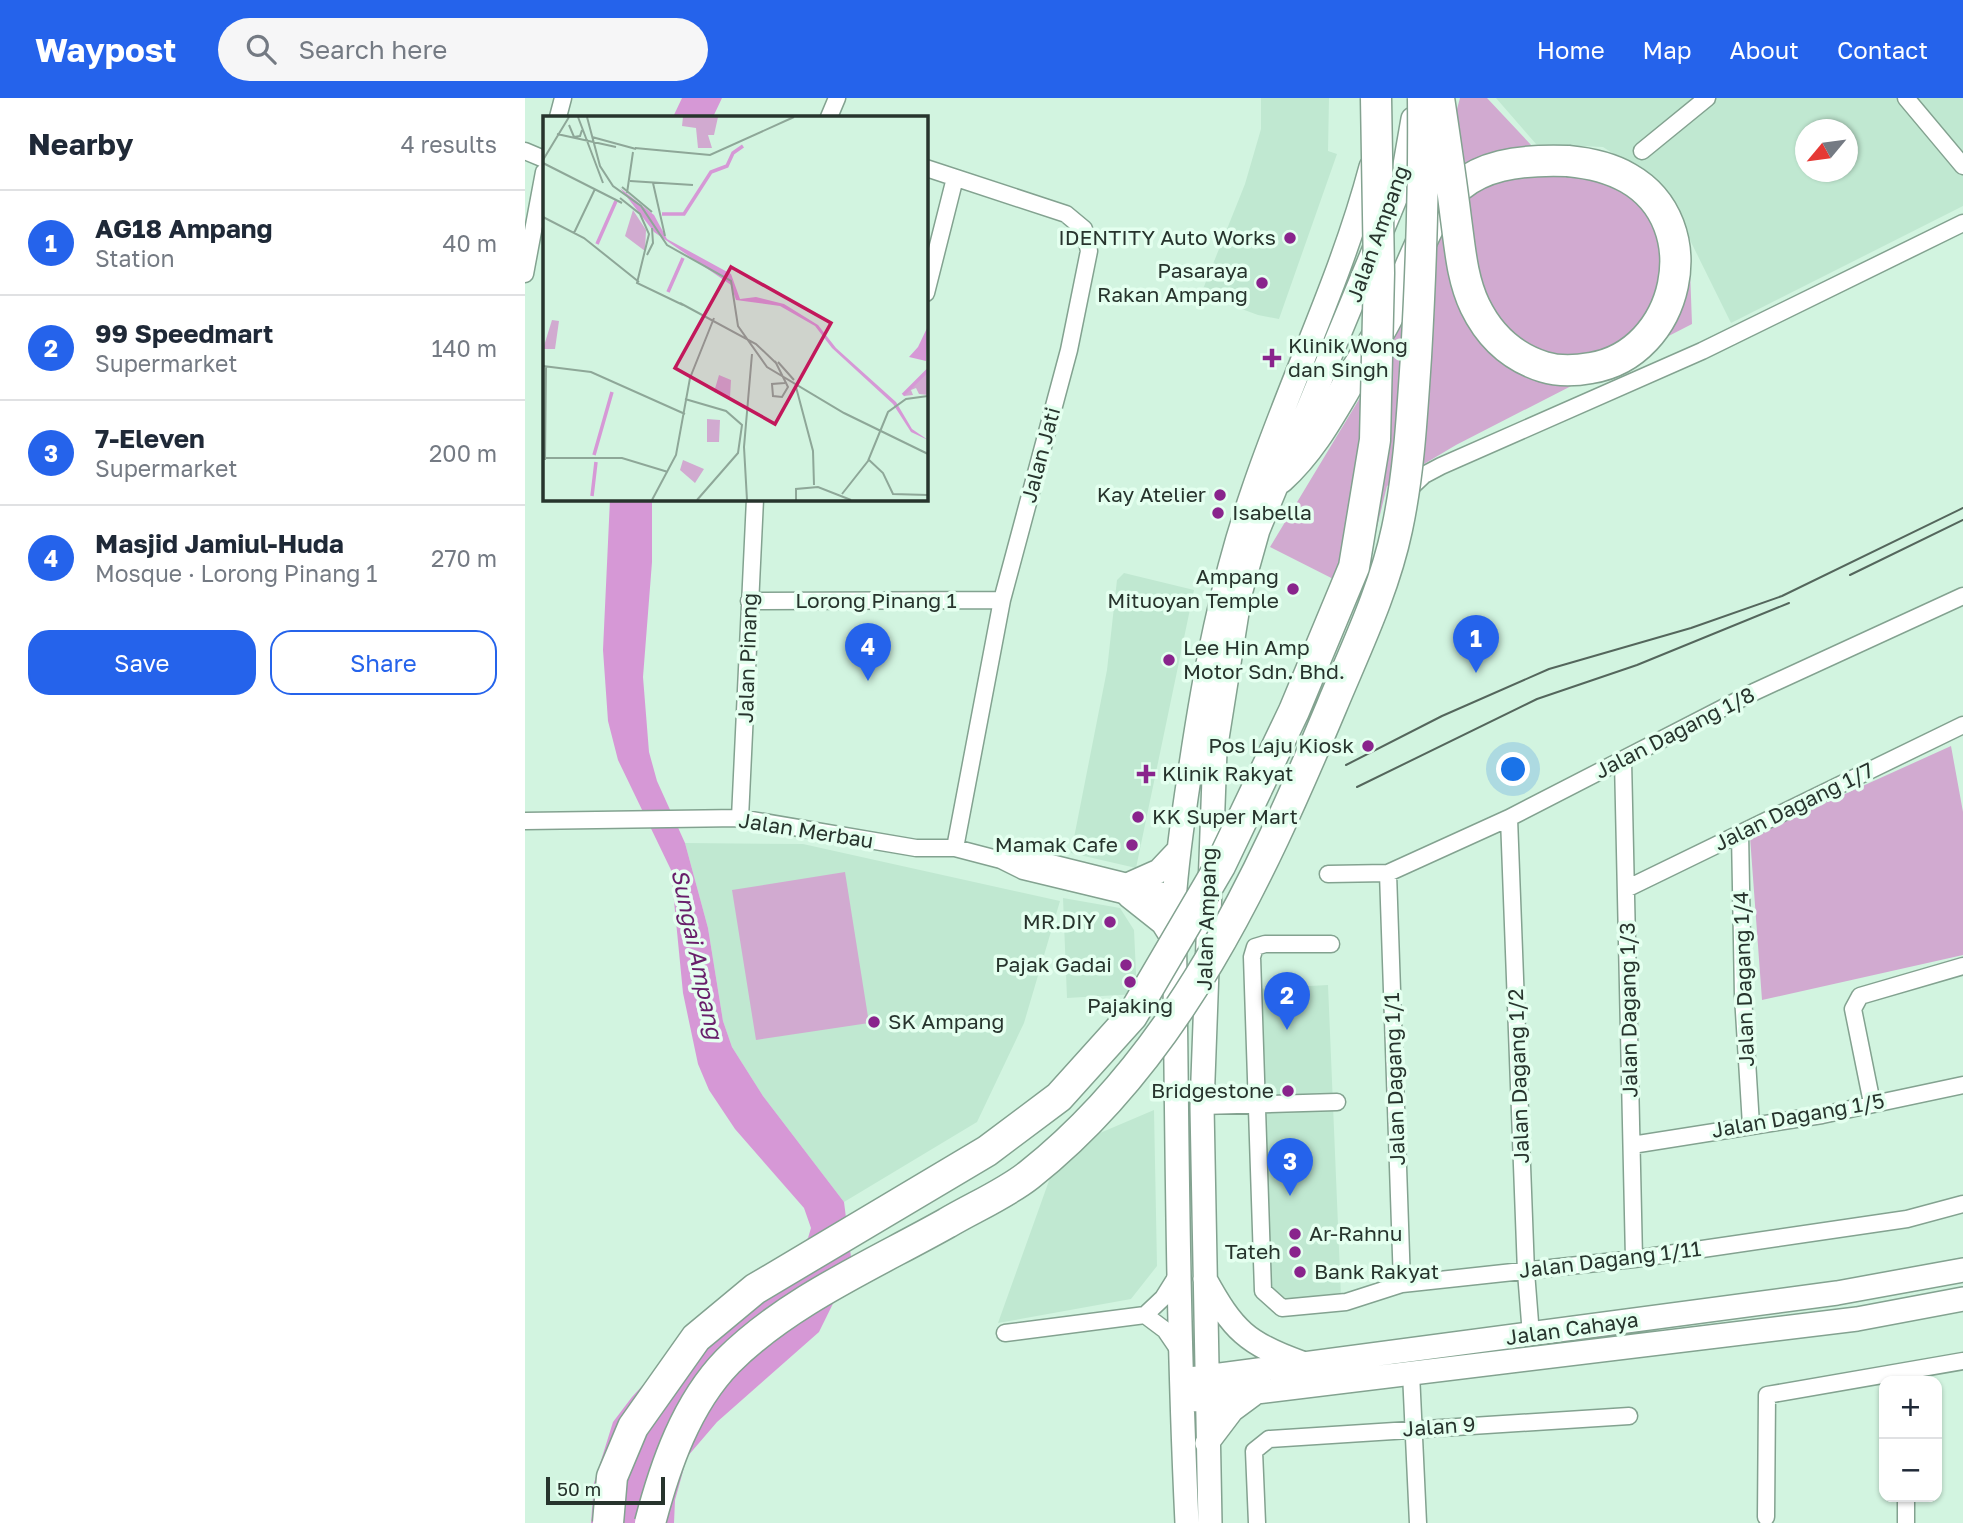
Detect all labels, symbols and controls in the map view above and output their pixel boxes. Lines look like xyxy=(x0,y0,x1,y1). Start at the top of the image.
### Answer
search box xyxy=(218,18,708,81)
text: Waypost xyxy=(35,30,176,69)
icon: search xyxy=(242,30,280,68)
text: Search here xyxy=(298,34,447,65)
text: Home xyxy=(1537,35,1605,64)
text: Map xyxy=(1643,35,1692,64)
text: About xyxy=(1730,35,1799,64)
text: Contact xyxy=(1837,35,1928,64)
inset map xyxy=(543,116,927,500)
north arrow xyxy=(1795,119,1858,182)
text: Nearby xyxy=(28,126,133,162)
text: 4 results xyxy=(401,130,497,158)
street label: Jalan Ampang xyxy=(1340,162,1414,306)
text: AG18 Ampang xyxy=(95,213,273,244)
place label: IDENTITY Auto Works xyxy=(1058,224,1276,250)
text: 1 xyxy=(45,229,57,257)
text: 40 m xyxy=(443,229,497,257)
marker: IDENTITY Auto Works xyxy=(1282,230,1298,246)
text: Station xyxy=(95,244,175,272)
place label: Pasaraya Rakan Ampang xyxy=(1097,257,1248,307)
marker: Pasaraya Rakan Ampang xyxy=(1254,275,1270,291)
text: 99 Speedmart xyxy=(95,318,274,349)
place label: Klinik Wong dan Singh xyxy=(1288,332,1408,382)
text: 2 xyxy=(44,334,58,362)
text: 140 m xyxy=(431,334,497,362)
marker: Klinik Wong dan Singh xyxy=(1262,348,1282,368)
text: Supermarket xyxy=(95,349,238,377)
street label: Jalan Jati xyxy=(1015,404,1065,505)
text: 7-Eleven xyxy=(95,423,205,454)
text: 3 xyxy=(44,439,58,467)
text: 200 m xyxy=(429,439,497,467)
text: Supermarket xyxy=(95,454,238,482)
place label: Kay Atelier xyxy=(1097,481,1206,507)
marker: Kay Atelier xyxy=(1212,487,1228,503)
place label: Isabella xyxy=(1232,499,1312,525)
marker: Isabella xyxy=(1210,505,1226,521)
text: Masjid Jamiul-Huda xyxy=(95,528,344,559)
text: 4 xyxy=(44,544,58,572)
text: 270 m xyxy=(431,544,497,572)
text: Mosque · Lorong Pinang 1 xyxy=(95,559,377,587)
place label: Ampang Mituoyan Temple xyxy=(1107,563,1279,613)
marker: Ampang Mituoyan Temple xyxy=(1285,581,1301,597)
street label: Lorong Pinang 1 xyxy=(795,587,957,613)
street label: Jalan Pinang xyxy=(732,592,762,724)
pin: 1 xyxy=(1453,615,1499,673)
pin: 4 xyxy=(845,623,891,681)
button: Save xyxy=(28,630,256,695)
button: Share xyxy=(270,630,497,695)
place label: Lee Hin Amp Motor Sdn. Bhd. xyxy=(1183,634,1345,684)
marker: Lee Hin Amp Motor Sdn. Bhd. xyxy=(1161,652,1177,668)
street label: Jalan Dagang 1/8 xyxy=(1590,681,1759,784)
place label: Pos Laju Kiosk xyxy=(1208,732,1354,758)
marker: Pos Laju Kiosk xyxy=(1360,738,1376,754)
your location xyxy=(1496,752,1530,786)
street label: Jalan Dagang 1/7 xyxy=(1710,756,1877,856)
place label: Klinik Rakyat xyxy=(1162,760,1293,786)
marker: Klinik Rakyat xyxy=(1136,764,1156,784)
place label: KK Super Mart xyxy=(1152,803,1298,829)
street label: Jalan Merbau xyxy=(737,807,875,854)
marker: KK Super Mart xyxy=(1130,809,1146,825)
place label: Mamak Cafe xyxy=(995,831,1118,857)
marker: Mamak Cafe xyxy=(1124,837,1140,853)
street label: Jalan Ampang xyxy=(1191,847,1221,991)
water label: Sungai Ampang xyxy=(666,866,730,1043)
street label: Jalan Dagang 1/4 xyxy=(1727,891,1759,1067)
place label: MR.DIY xyxy=(1023,908,1097,934)
marker: MR.DIY xyxy=(1102,914,1118,930)
street label: Jalan Dagang 1/3 xyxy=(1613,922,1643,1098)
place label: Pajak Gadai xyxy=(995,951,1112,977)
marker: Pajak Gadai xyxy=(1118,957,1134,973)
pin: 2 xyxy=(1264,972,1310,1030)
marker: Pajaking xyxy=(1122,974,1138,990)
street label: Jalan Dagang 1/2 xyxy=(1502,988,1534,1164)
place label: Pajaking xyxy=(1087,992,1173,1018)
street label: Jalan Dagang 1/1 xyxy=(1378,992,1410,1166)
place label: SK Ampang xyxy=(888,1008,1004,1034)
marker: SK Ampang xyxy=(866,1014,882,1030)
place label: Bridgestone xyxy=(1151,1077,1274,1103)
marker: Bridgestone xyxy=(1280,1083,1296,1099)
street label: Jalan Dagang 1/5 xyxy=(1709,1087,1886,1143)
pin: 3 xyxy=(1267,1138,1313,1196)
place label: Ar-Rahnu xyxy=(1309,1220,1402,1246)
marker: Ar-Rahnu xyxy=(1287,1226,1303,1242)
street label: Jalan Dagang 1/11 xyxy=(1517,1235,1702,1283)
place label: Tateh xyxy=(1225,1238,1281,1264)
marker: Tateh xyxy=(1287,1244,1303,1260)
place label: Bank Rakyat xyxy=(1314,1258,1439,1284)
marker: Bank Rakyat xyxy=(1292,1264,1308,1280)
street label: Jalan Cahaya xyxy=(1504,1306,1640,1350)
map controls xyxy=(1879,1376,1942,1502)
button: + xyxy=(1879,1376,1942,1439)
street label: Jalan 9 xyxy=(1402,1410,1476,1442)
button: − xyxy=(1879,1439,1942,1502)
scale bar xyxy=(546,1474,665,1506)
text: 50 m xyxy=(557,1477,601,1500)

